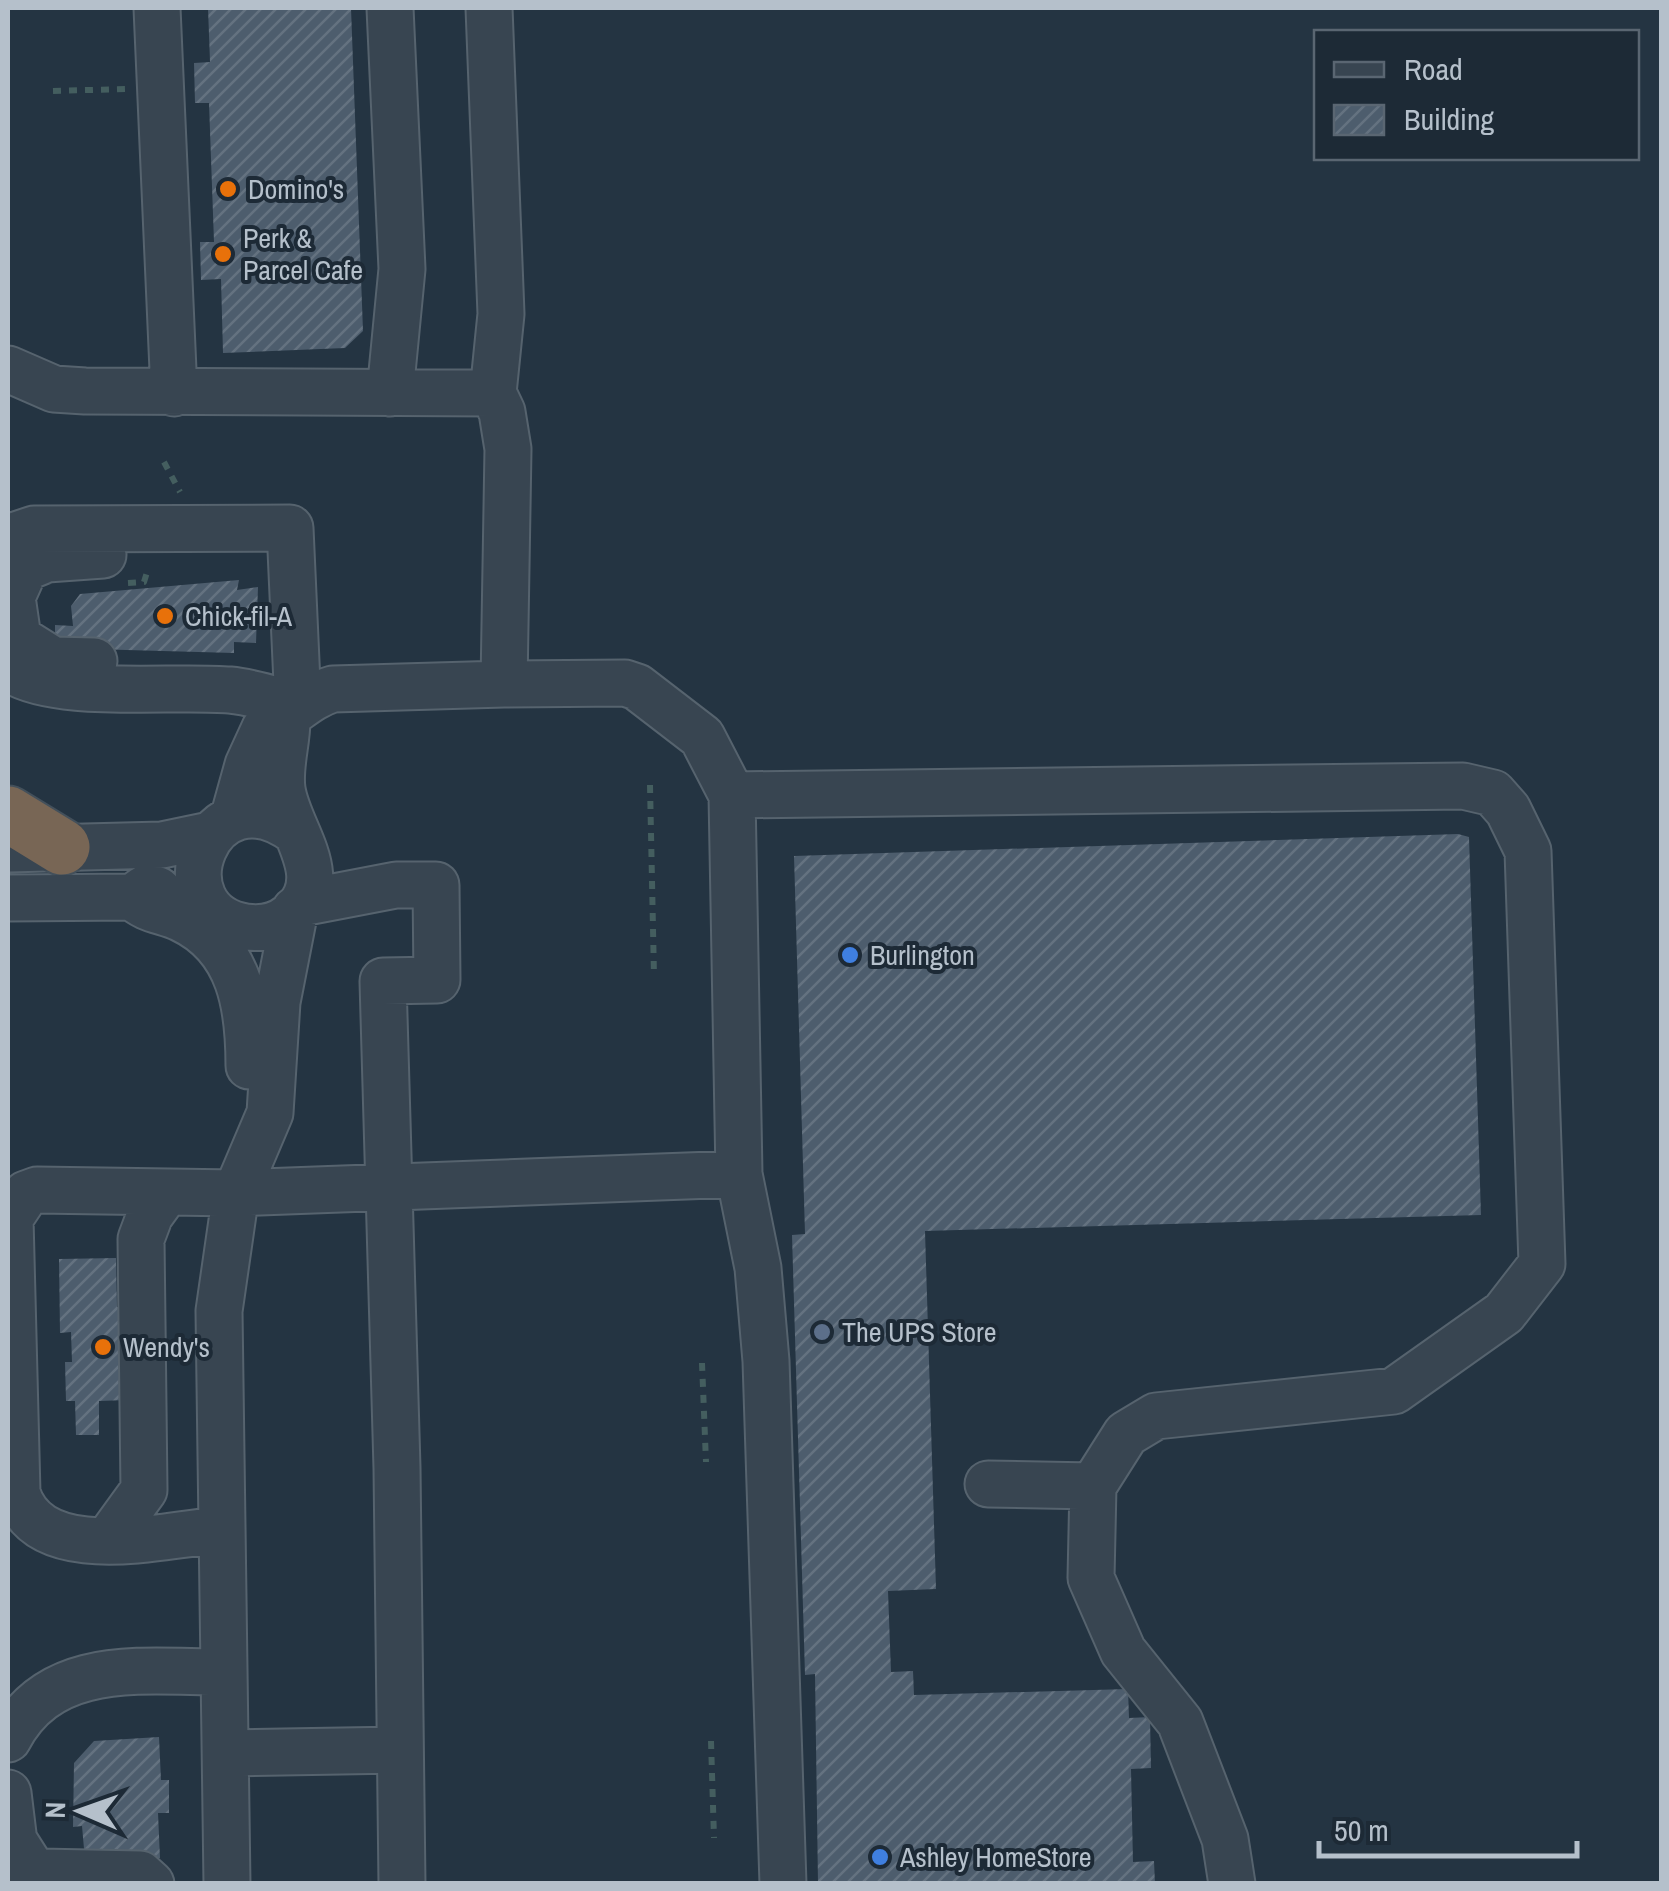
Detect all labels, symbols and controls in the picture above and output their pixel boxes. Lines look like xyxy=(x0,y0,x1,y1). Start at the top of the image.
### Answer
legend xyxy=(1314,30,1639,160)
text: Road xyxy=(1404,49,1463,89)
text: Building xyxy=(1404,99,1495,139)
place label: Domino's xyxy=(248,170,344,208)
marker: Domino's xyxy=(217,178,239,200)
place label: Perk & Parcel Cafe xyxy=(243,219,363,289)
marker: Perk & Parcel Cafe xyxy=(212,243,234,265)
place label: Chick-fil-A xyxy=(185,597,293,635)
marker: Chick-fil-A xyxy=(154,605,176,627)
place label: Burlington xyxy=(870,936,975,974)
marker: Burlington xyxy=(839,944,861,966)
place label: The UPS Store xyxy=(842,1313,996,1351)
marker: The UPS Store xyxy=(811,1321,833,1343)
place label: Wendy's xyxy=(123,1328,210,1366)
marker: Wendy's xyxy=(92,1336,114,1358)
north arrow xyxy=(30,1761,130,1861)
scale bar xyxy=(1319,1796,1576,1858)
text: N xyxy=(36,1801,74,1819)
text: 50 m xyxy=(1334,1810,1389,1850)
place label: Ashley HomeStore xyxy=(899,1838,1091,1876)
marker: Ashley HomeStore xyxy=(869,1846,891,1868)

